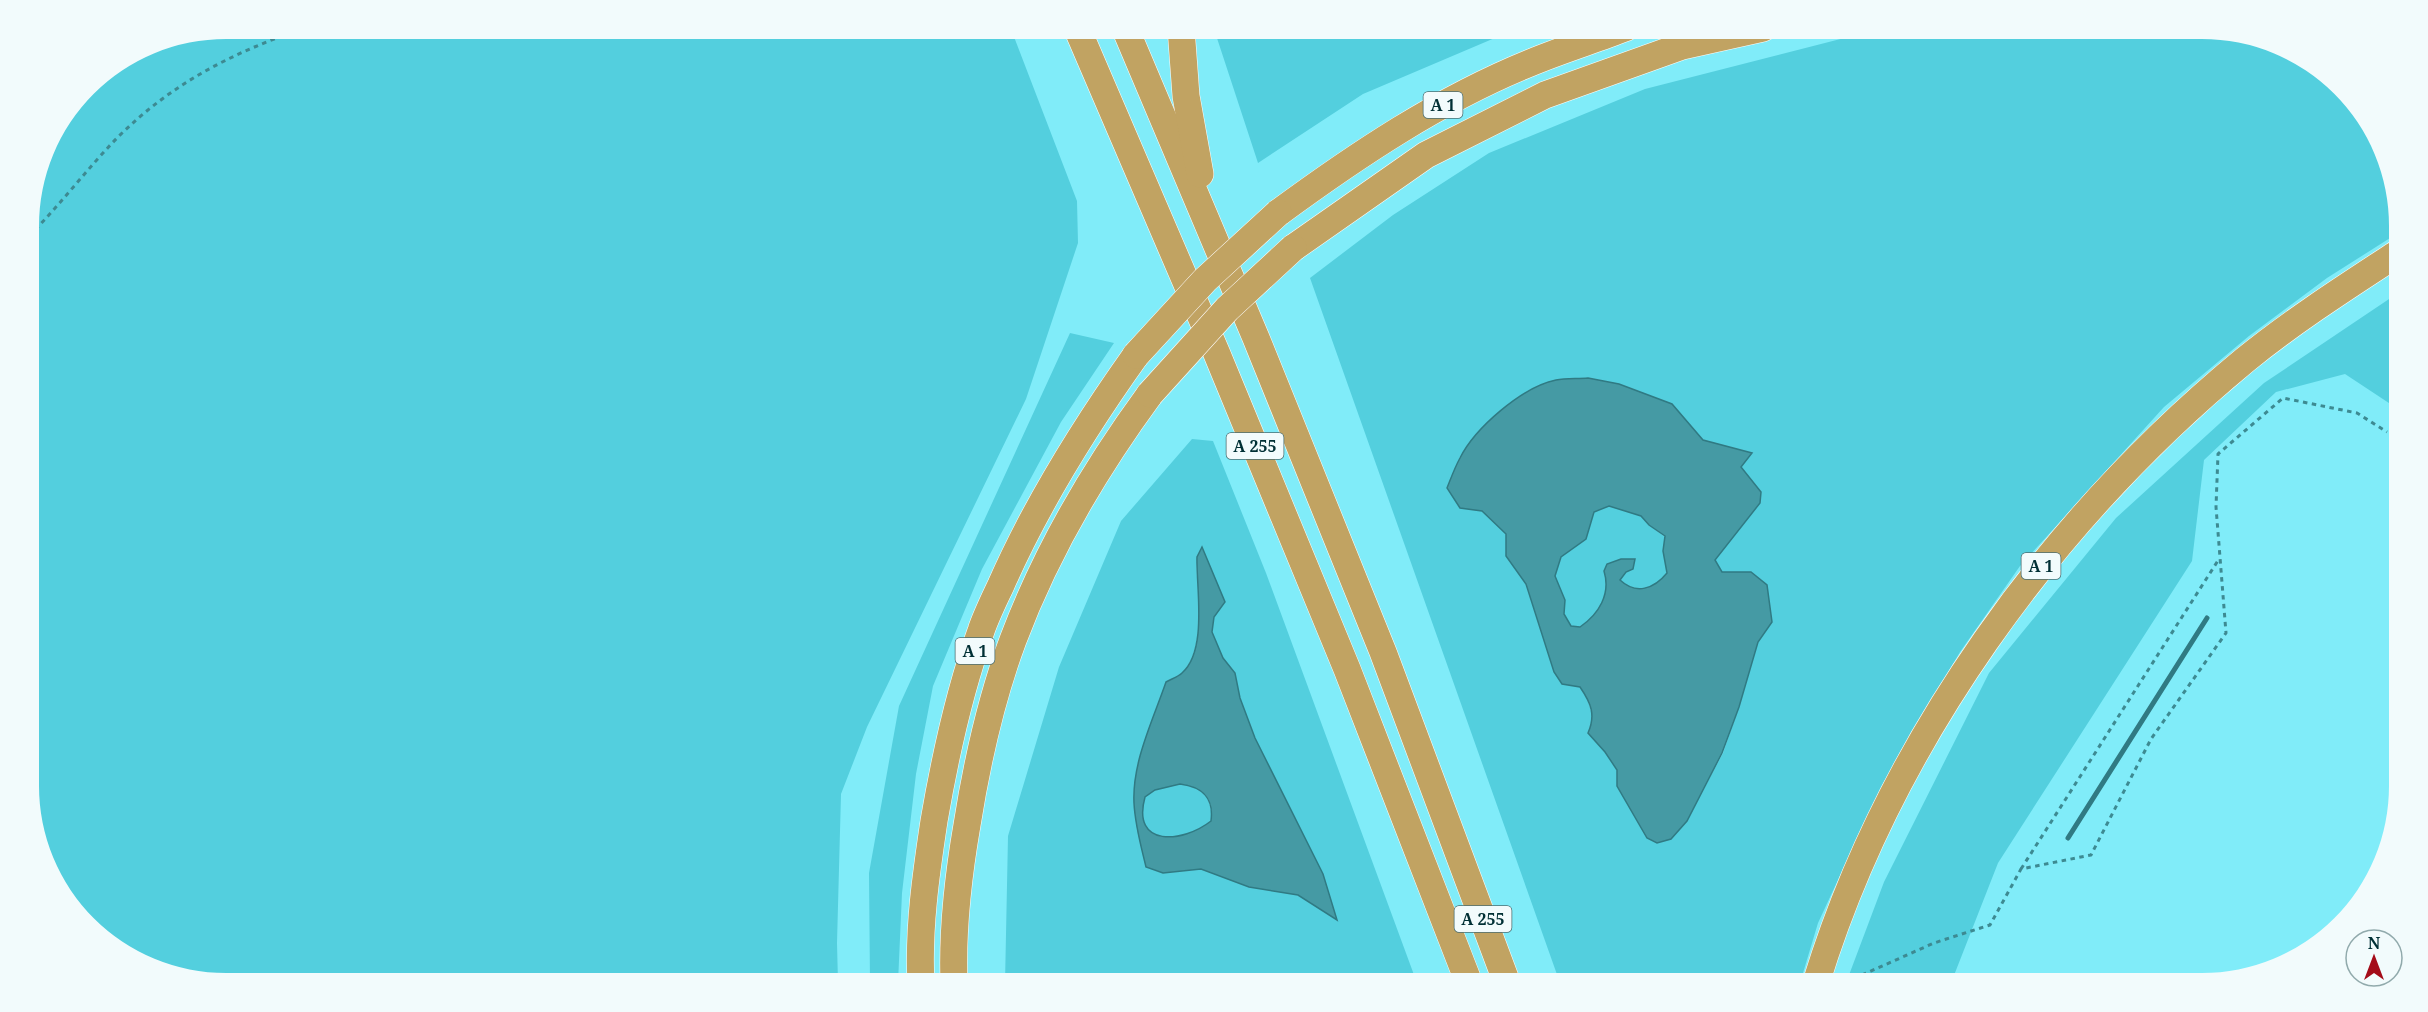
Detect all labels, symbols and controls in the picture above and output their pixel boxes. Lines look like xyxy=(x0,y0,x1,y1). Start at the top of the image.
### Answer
road number: A 1 xyxy=(1424,92,1462,118)
road number: A 255 xyxy=(1226,433,1284,459)
road number: A 1 xyxy=(2022,553,2060,579)
road number: A 1 xyxy=(956,638,994,664)
road number: A 255 xyxy=(1454,906,1512,932)
north arrow xyxy=(2344,928,2404,988)
text: N xyxy=(2368,932,2381,954)

